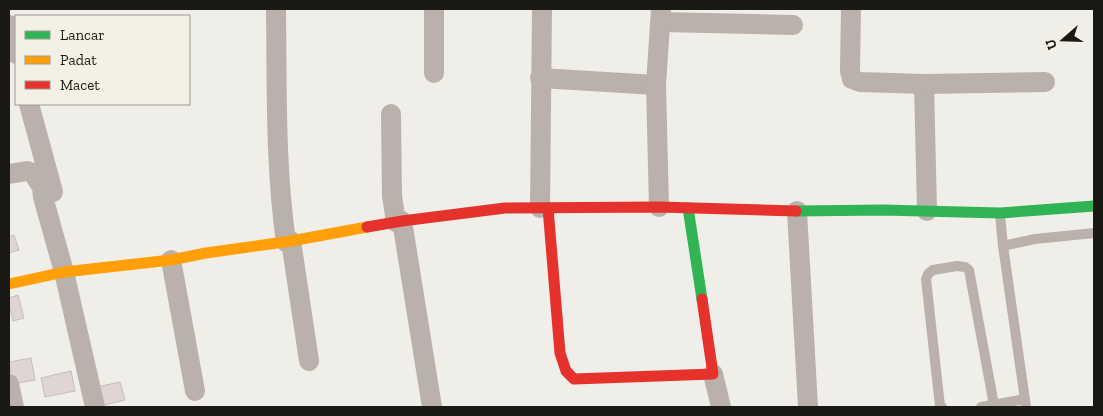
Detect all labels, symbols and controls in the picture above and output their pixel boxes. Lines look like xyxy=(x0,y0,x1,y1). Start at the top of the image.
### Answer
legend xyxy=(15,15,190,105)
north arrow xyxy=(1038,15,1088,65)
text: Lancar xyxy=(60,26,105,44)
text: U xyxy=(1042,37,1061,52)
text: Padat xyxy=(60,51,97,69)
text: Macet xyxy=(60,76,100,94)

